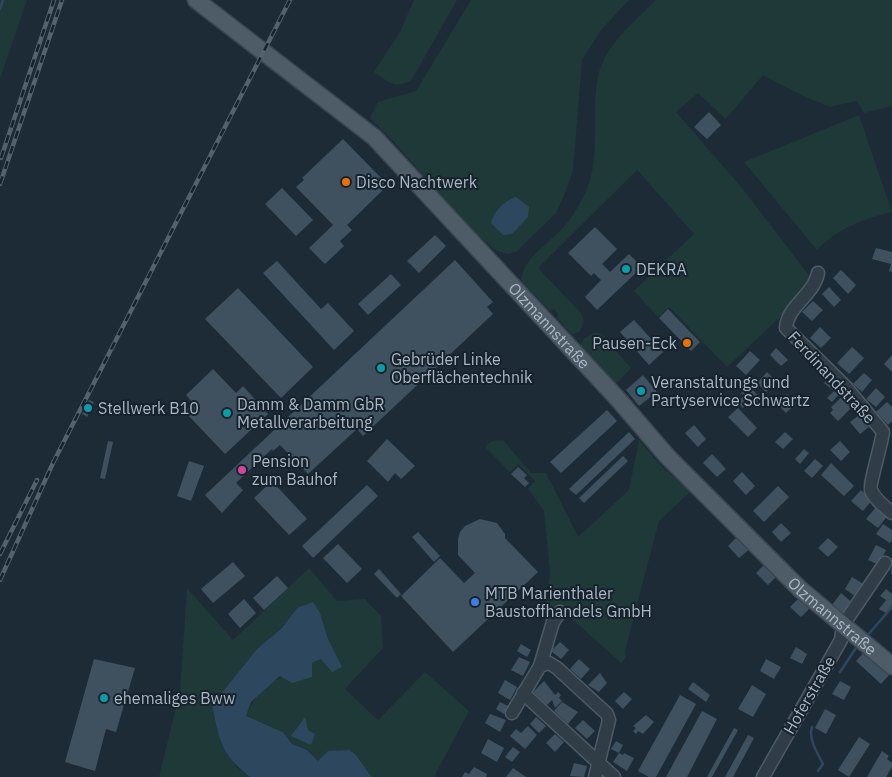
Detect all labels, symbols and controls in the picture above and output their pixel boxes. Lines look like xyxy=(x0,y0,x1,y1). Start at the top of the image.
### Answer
place label: Disco Nachtwerk xyxy=(356,172,478,192)
marker: Disco Nachtwerk xyxy=(340,176,352,188)
place label: DEKRA xyxy=(636,259,687,279)
marker: DEKRA xyxy=(620,263,632,275)
street label: Olzmannstraße xyxy=(504,278,595,373)
street label: Ferdinandstraße xyxy=(784,327,880,428)
place label: Pausen-Eck xyxy=(592,333,678,353)
marker: Pausen-Eck xyxy=(681,337,693,349)
place label: Gebrüder Linke Oberflächentechnik xyxy=(391,349,533,387)
marker: Gebrüder Linke Oberflächentechnik xyxy=(375,362,387,374)
place label: Veranstaltungs und Partyservice Schwartz xyxy=(651,372,810,410)
marker: Veranstaltungs und Partyservice Schwartz xyxy=(635,385,647,397)
place label: Damm & Damm GbR Metallverarbeitung xyxy=(237,394,385,432)
place label: Stellwerk B10 xyxy=(98,398,199,418)
marker: Stellwerk B10 xyxy=(82,402,94,414)
marker: Damm & Damm GbR Metallverarbeitung xyxy=(221,407,233,419)
place label: Pension zum Bauhof xyxy=(252,451,337,489)
marker: Pension zum Bauhof xyxy=(236,464,248,476)
street label: Olzmannstraße xyxy=(784,573,881,659)
place label: MTB Marienthaler Baustoffhandels GmbH xyxy=(485,583,652,621)
marker: MTB Marienthaler Baustoffhandels GmbH xyxy=(469,596,481,608)
street label: Hoferstraße xyxy=(779,652,839,738)
place label: ehemaliges Bww xyxy=(114,688,235,708)
marker: ehemaliges Bww xyxy=(98,692,110,704)

